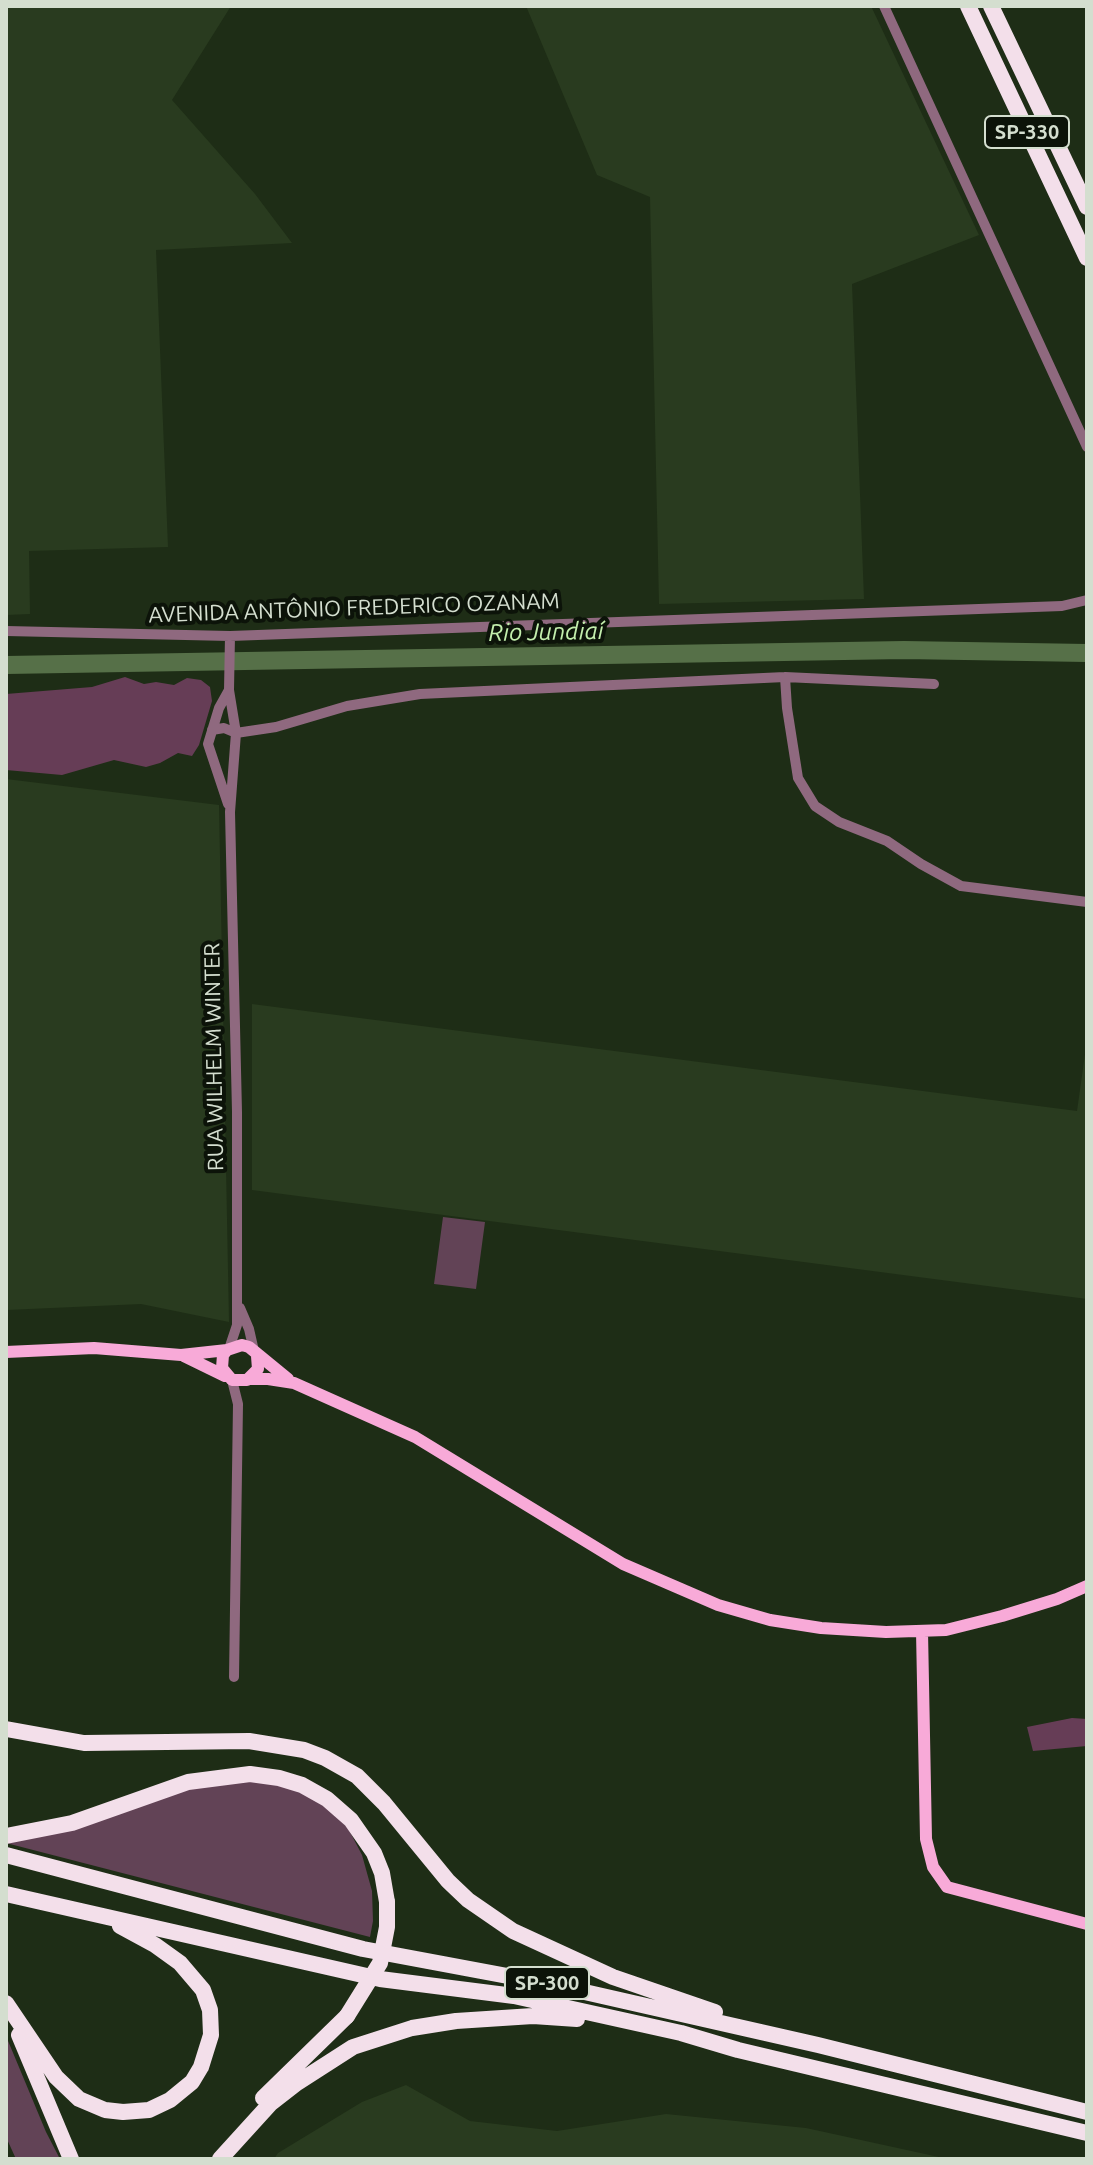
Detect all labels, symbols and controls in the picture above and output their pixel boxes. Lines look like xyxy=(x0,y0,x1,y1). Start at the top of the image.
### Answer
road number: SP-330 xyxy=(985,116,1069,148)
street label: AVENIDA ANTÔNIO FREDERICO OZANAM xyxy=(148,588,560,628)
water label: Rio Jundiaí xyxy=(488,617,604,647)
street label: RUA WILHELM WINTER xyxy=(199,943,229,1171)
road number: SP-300 xyxy=(505,1967,589,1999)

